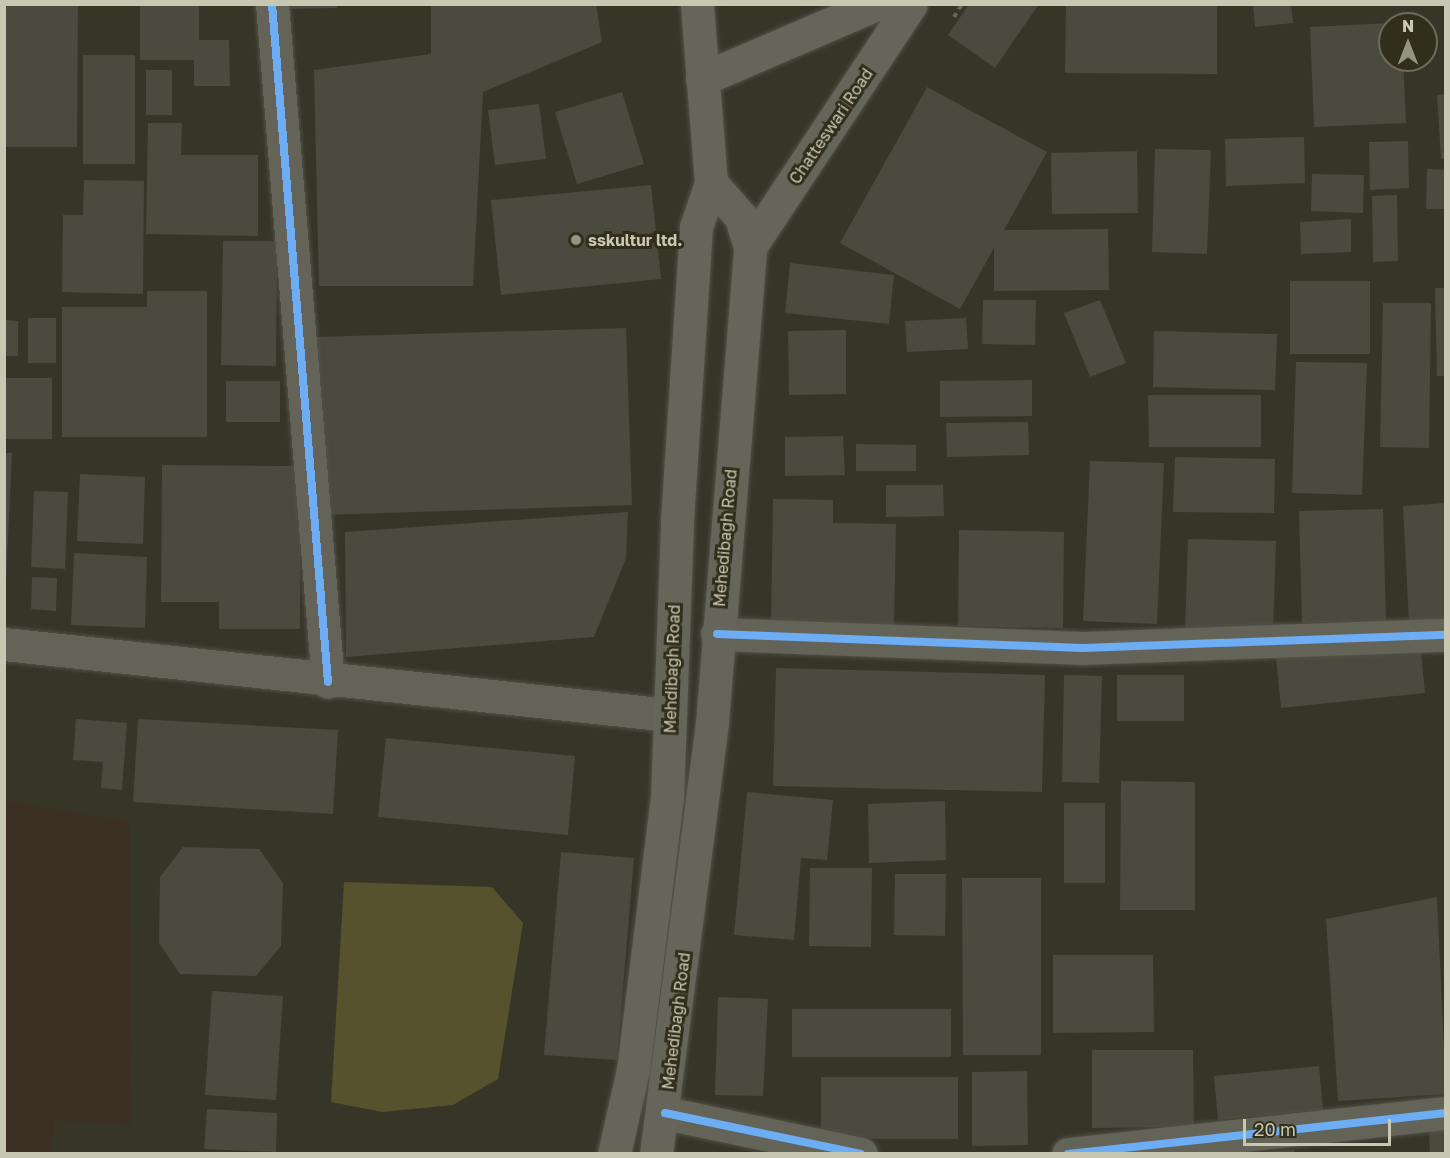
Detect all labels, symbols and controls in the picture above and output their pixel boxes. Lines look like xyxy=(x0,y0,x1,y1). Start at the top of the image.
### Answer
north arrow xyxy=(1378,12,1438,72)
text: N xyxy=(1402,16,1414,36)
street label: Chatteswari Road xyxy=(785,65,877,187)
place label: sskultur ltd. xyxy=(588,230,682,250)
marker: sskultur ltd. xyxy=(569,233,583,247)
street label: Mehedibagh Road xyxy=(709,468,741,608)
street label: Mehdibagh Road xyxy=(660,604,684,734)
street label: Mehedibagh Road xyxy=(658,951,694,1091)
scale bar xyxy=(1246,1107,1394,1145)
text: 20 m xyxy=(1254,1118,1296,1140)

